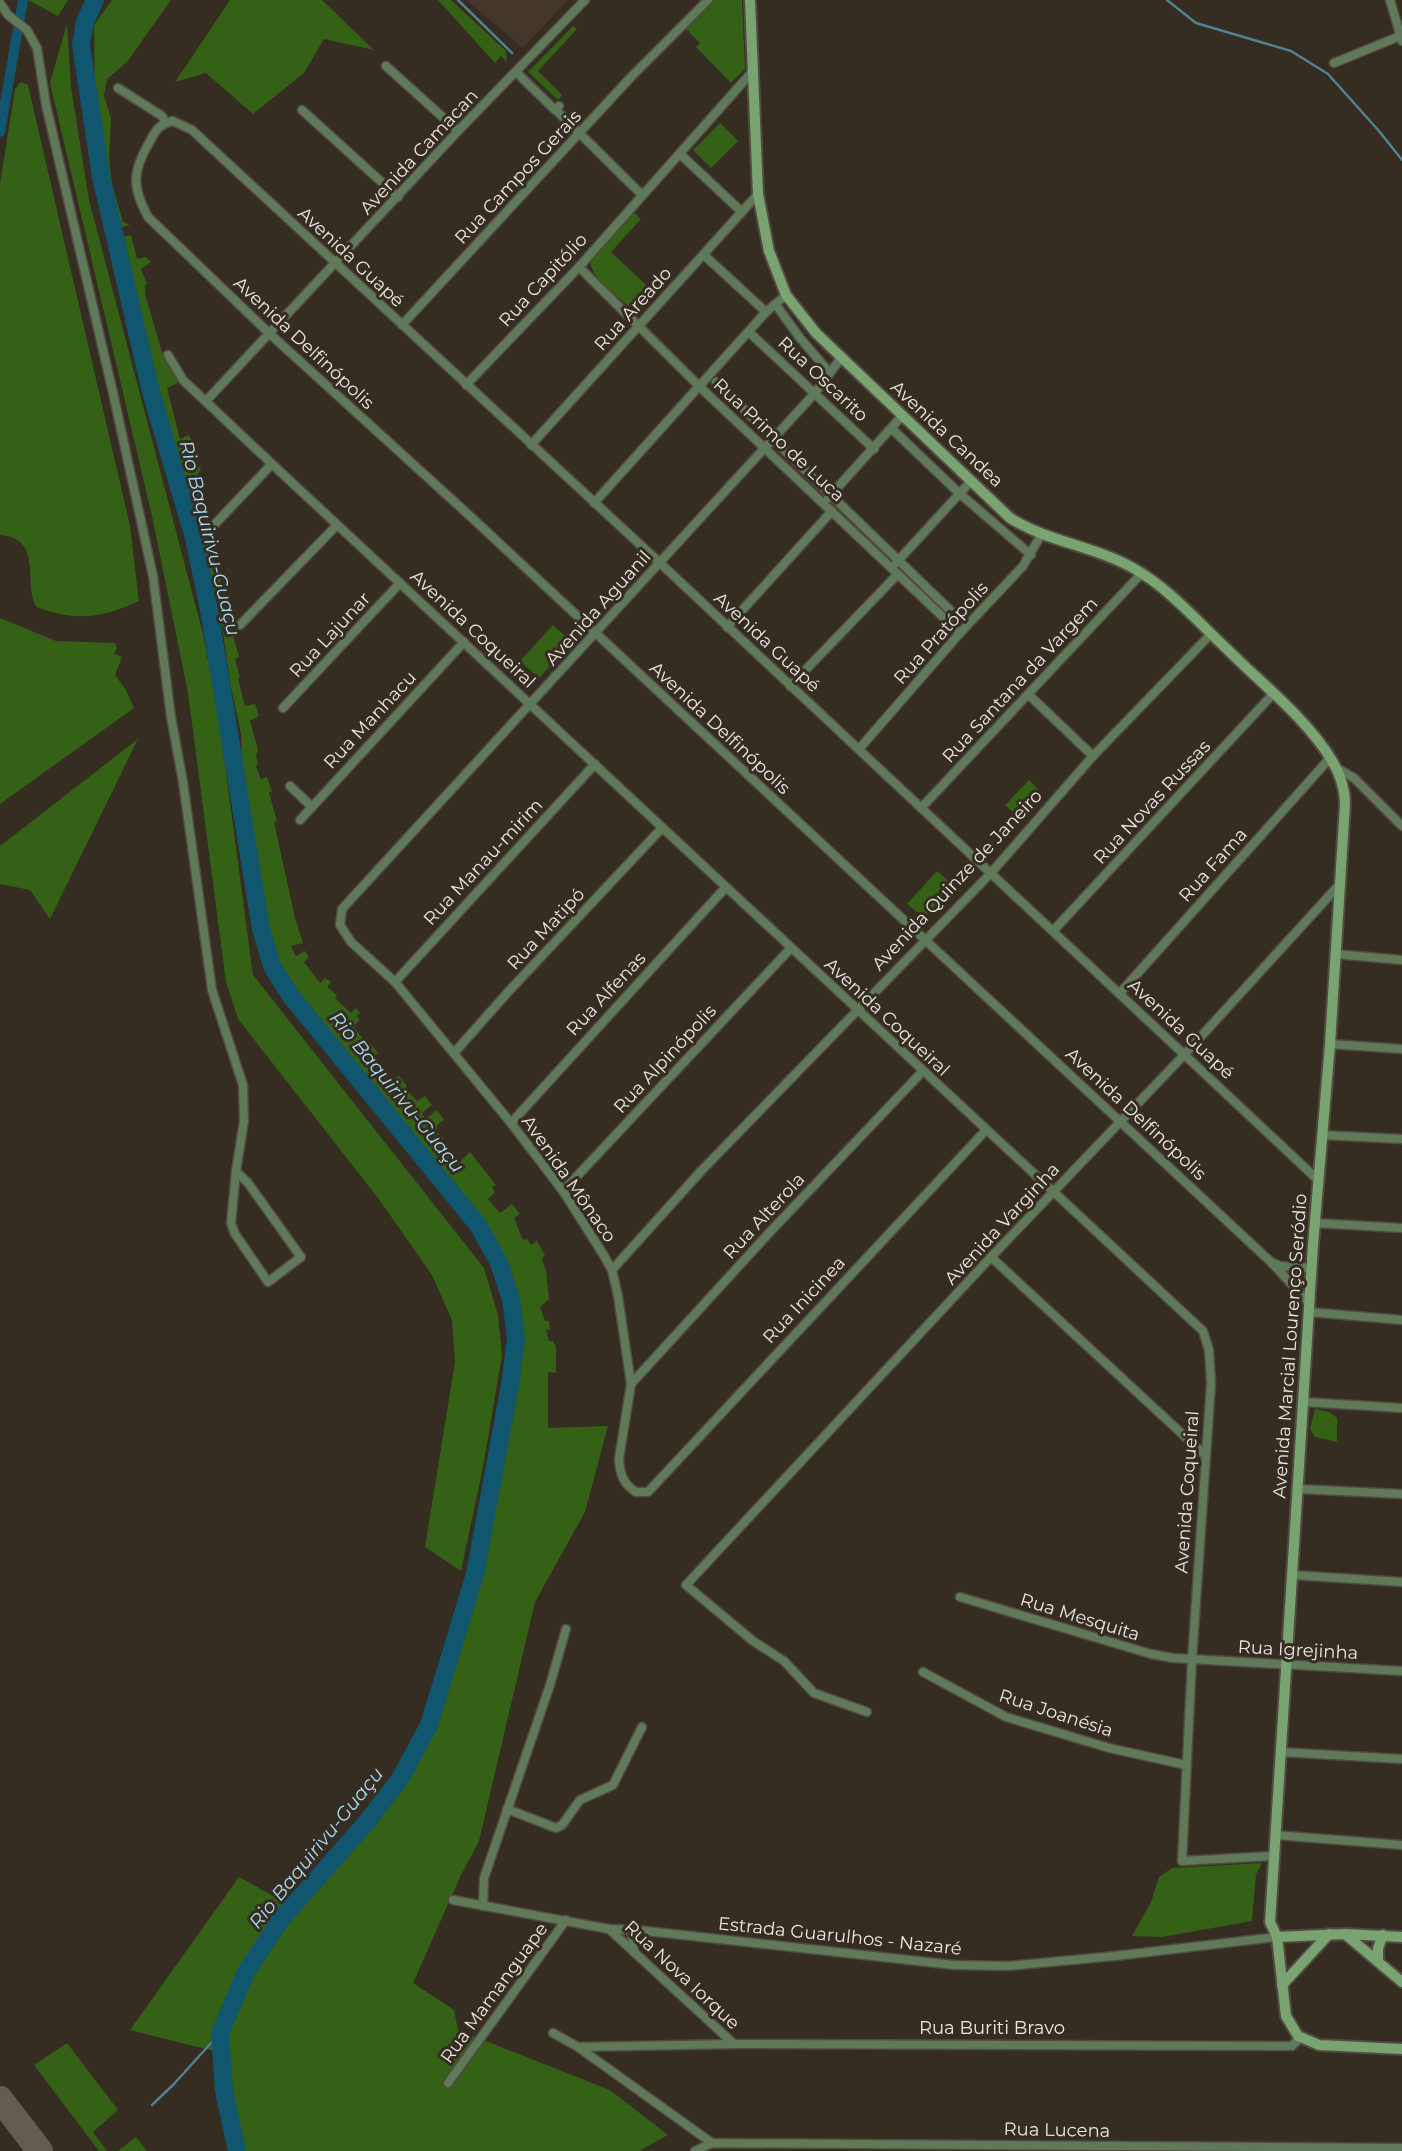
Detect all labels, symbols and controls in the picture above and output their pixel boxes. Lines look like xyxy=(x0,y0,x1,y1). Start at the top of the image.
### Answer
street label: Avenida Camacan xyxy=(355,85,483,219)
street label: Rua Campos Gerais xyxy=(450,105,586,249)
street label: Avenida Guapé xyxy=(293,202,409,312)
street label: Rua Capitólio xyxy=(494,229,592,331)
street label: Rua Areado xyxy=(590,263,676,355)
street label: Avenida Delfinópolis xyxy=(229,272,379,414)
street label: Rua Oscarito xyxy=(773,332,873,426)
street label: Rua Primo de Luca xyxy=(709,374,849,506)
street label: Avenida Candea xyxy=(886,376,1008,492)
water label: Rio Baquirivu-Guaçu xyxy=(175,438,245,638)
street label: Avenida Aguanil xyxy=(541,546,655,670)
street label: Avenida Coqueiral xyxy=(406,565,540,693)
street label: Rua Pratópolis xyxy=(889,577,993,689)
street label: Avenida Guapé xyxy=(709,587,825,697)
street label: Rua Lajunar xyxy=(285,588,375,682)
street label: Rua Santana da Vargem xyxy=(937,593,1103,767)
street label: Avenida Delfinópolis xyxy=(645,657,795,799)
street label: Rua Manhacu xyxy=(319,667,421,773)
street label: Rua Novas Russas xyxy=(1089,735,1215,869)
street label: Avenida Quinze de Janeiro xyxy=(867,785,1047,975)
street label: Rua Manau-mirim xyxy=(419,794,547,930)
street label: Rua Fama xyxy=(1174,824,1252,906)
street label: Rua Matipó xyxy=(503,884,589,974)
street label: Rua Alfenas xyxy=(562,947,651,1040)
street label: Avenida Coqueiral xyxy=(820,953,954,1081)
street label: Avenida Guapé xyxy=(1123,974,1239,1084)
street label: Rua Alpinópolis xyxy=(609,1000,721,1118)
water label: Rio Baquirivu-Guaçu xyxy=(325,1007,469,1177)
street label: Avenida Delfinópolis xyxy=(1061,1043,1211,1185)
street label: Avenida Mônaco xyxy=(517,1111,621,1247)
street label: Avenida Varginha xyxy=(940,1158,1064,1290)
street label: Rua Alterola xyxy=(719,1168,809,1264)
street label: Avenida Marcial Lourenço Seródio xyxy=(1268,1193,1312,1499)
street label: Rua Inicinea xyxy=(758,1252,850,1348)
street label: Avenida Coqueiral xyxy=(1170,1410,1204,1574)
street label: Rua Mesquita xyxy=(1018,1588,1142,1646)
street label: Rua Igrejinha xyxy=(1237,1636,1359,1664)
street label: Rua Joanésia xyxy=(996,1684,1116,1742)
water label: Rio Baquirivu-Guaçu xyxy=(244,1763,388,1933)
street label: Estrada Guarulhos - Nazaré xyxy=(717,1912,963,1960)
street label: Rua Nova Iorque xyxy=(620,1916,744,2034)
street label: Rua Mamanguape xyxy=(436,1918,552,2068)
street label: Rua Buriti Bravo xyxy=(919,2017,1065,2039)
street label: Rua Lucena xyxy=(1003,2118,1111,2142)

